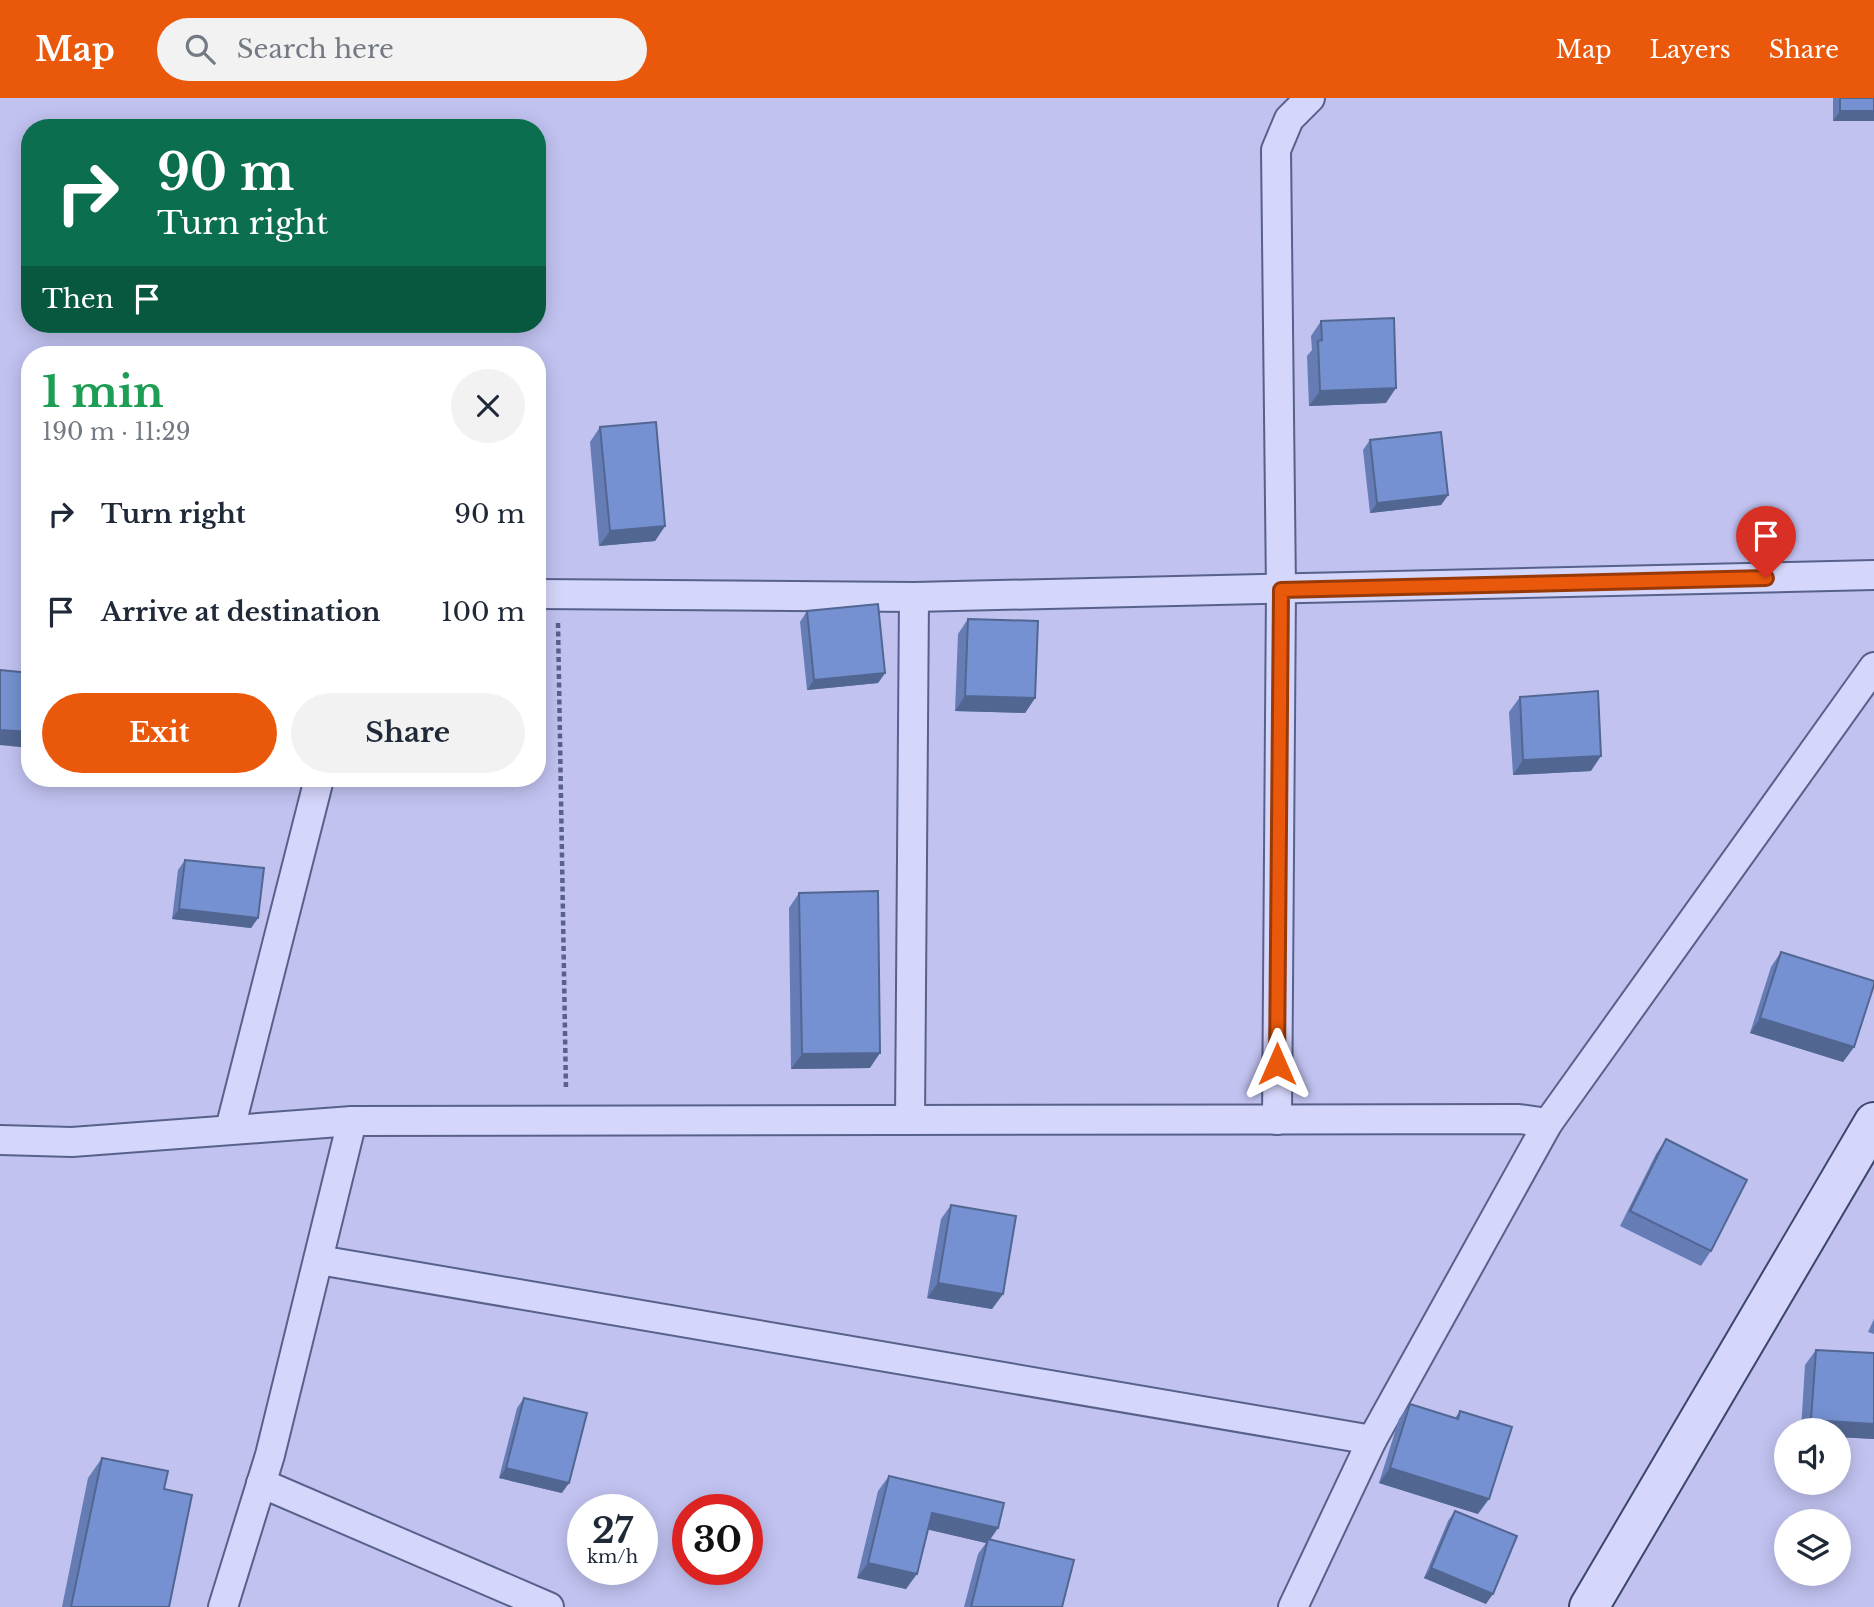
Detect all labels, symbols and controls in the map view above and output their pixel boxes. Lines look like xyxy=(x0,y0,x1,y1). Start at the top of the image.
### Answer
search box xyxy=(157,18,647,81)
text: Map xyxy=(35,29,115,70)
icon: search xyxy=(181,30,219,68)
text: Search here xyxy=(237,33,394,65)
text: Map xyxy=(1556,35,1612,64)
text: Layers xyxy=(1650,35,1731,64)
text: Share xyxy=(1769,35,1839,64)
text: 90 m xyxy=(157,142,294,203)
icon: right xyxy=(42,147,133,238)
text: Turn right xyxy=(157,203,328,243)
icon: arrive xyxy=(128,280,166,318)
text: Then xyxy=(42,283,114,315)
text: 1 min xyxy=(42,366,164,418)
button: close xyxy=(451,369,525,443)
text: 190 m · 11:29 xyxy=(42,418,191,446)
icon: right xyxy=(42,495,80,533)
text: Turn right xyxy=(101,498,246,530)
text: 90 m xyxy=(454,498,525,530)
pin xyxy=(1736,506,1796,578)
icon: arrive xyxy=(1747,517,1785,555)
icon: arrive xyxy=(42,593,80,631)
text: Arrive at destination xyxy=(101,596,381,628)
text: 100 m xyxy=(441,596,525,628)
button: Exit xyxy=(42,693,277,773)
button: Share xyxy=(291,693,525,773)
position arrow xyxy=(1240,1027,1314,1101)
map controls xyxy=(1774,1418,1851,1586)
button: sound xyxy=(1774,1418,1851,1495)
speed limit sign: 30 xyxy=(672,1494,763,1585)
text: 27 xyxy=(592,1509,633,1552)
button: layers xyxy=(1774,1509,1851,1586)
text: km/h xyxy=(587,1546,638,1568)

